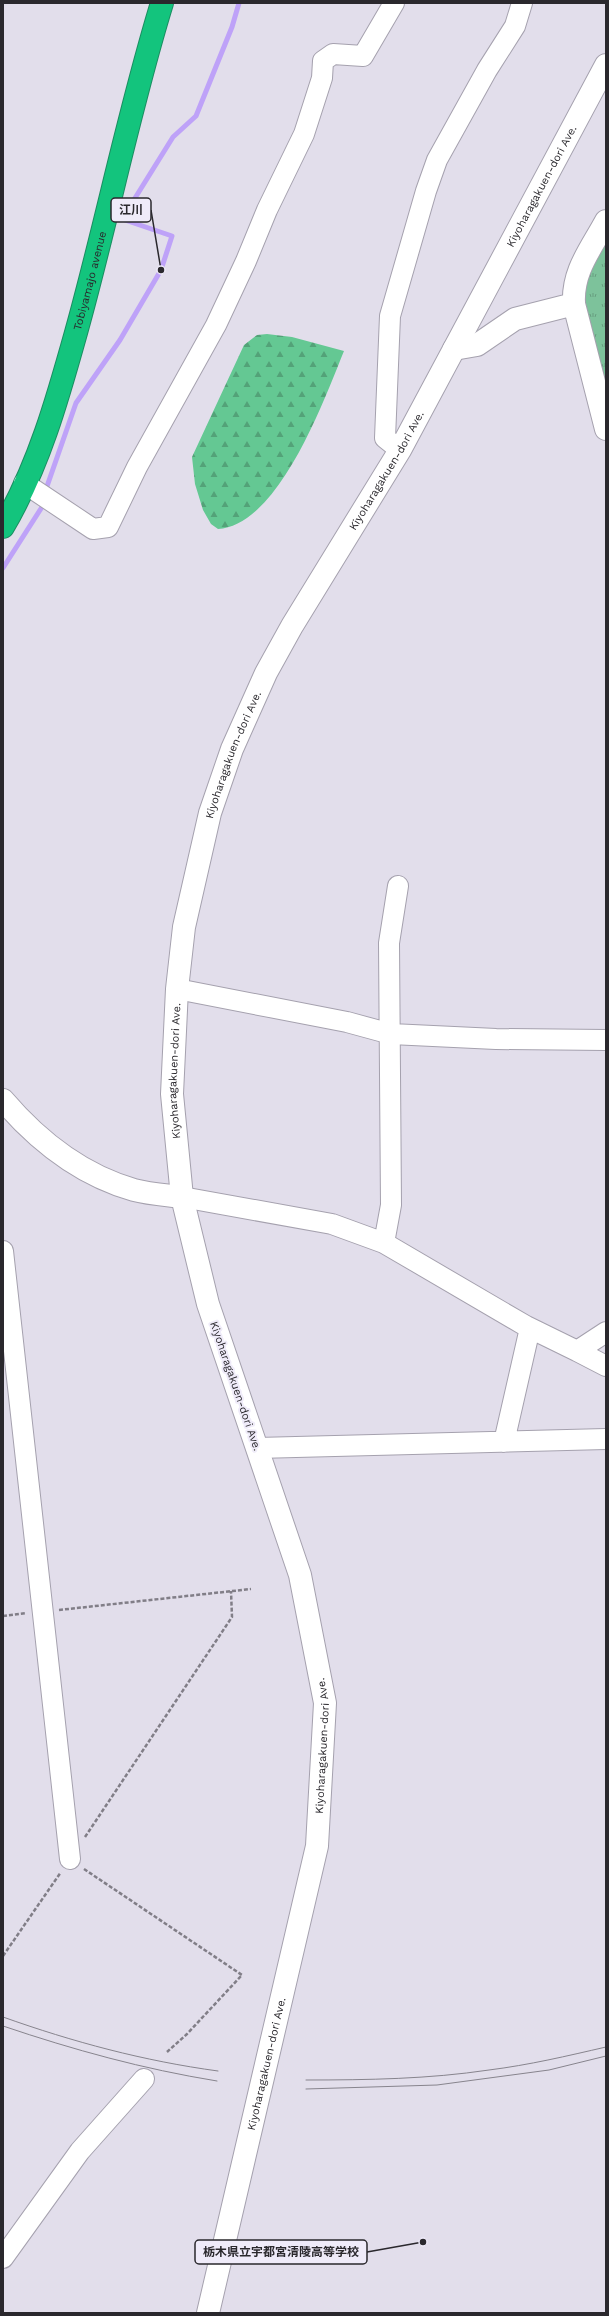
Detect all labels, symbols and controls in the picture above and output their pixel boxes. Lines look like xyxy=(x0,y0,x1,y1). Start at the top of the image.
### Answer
street label: Kiyoharagakuen-dori Ave. xyxy=(504,123,580,249)
callout: 江川 xyxy=(111,198,151,222)
text: 江川 xyxy=(119,203,143,217)
street label: Tobiyamajo avenue xyxy=(71,230,109,332)
street label: Kiyoharagakuen-dori Ave. xyxy=(346,409,427,533)
street label: Kiyoharagakuen-dori Ave. xyxy=(203,689,264,820)
street label: Kiyoharagakuen-dori Ave. xyxy=(166,1003,183,1139)
street label: Kiyoharagakuen-dori Ave. xyxy=(207,1320,264,1453)
street label: Kiyoharagakuen-dori Ave. xyxy=(313,1677,332,1814)
street label: Kiyoharagakuen-dori Ave. xyxy=(245,1996,288,2132)
callout: 栃木県立宇都宮清陵高等学校 xyxy=(195,2240,367,2264)
text: 栃木県立宇都宮清陵高等学校 xyxy=(203,2245,359,2259)

